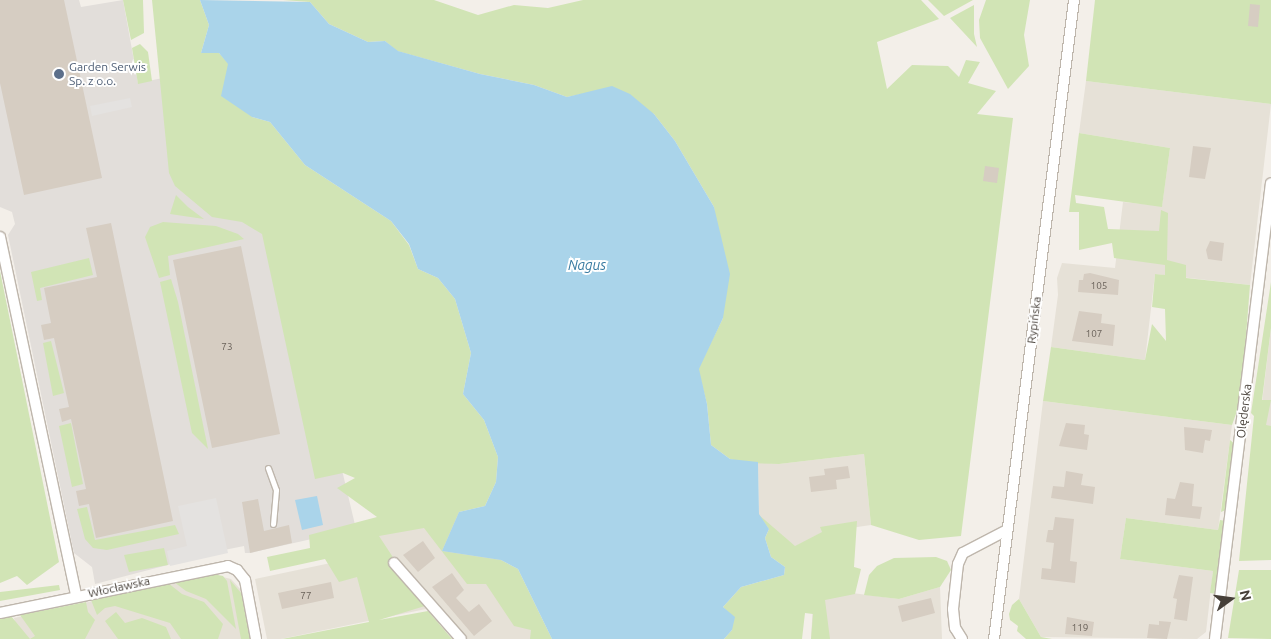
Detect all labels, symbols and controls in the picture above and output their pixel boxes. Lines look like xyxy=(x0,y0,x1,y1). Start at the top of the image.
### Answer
place label: Garden Serwis Sp. z o.o. xyxy=(69,60,146,88)
marker: Garden Serwis Sp. z o.o. xyxy=(53,68,65,80)
water label: Nagus xyxy=(568,257,606,273)
house number: 105 xyxy=(1091,280,1107,292)
street label: Rypińska xyxy=(1024,296,1044,344)
house number: 107 xyxy=(1086,328,1102,340)
house number: 73 xyxy=(221,341,233,353)
street label: Olęderska xyxy=(1234,383,1254,439)
street label: Włocławska xyxy=(87,573,151,601)
north arrow xyxy=(1206,574,1256,624)
text: N xyxy=(1237,588,1255,602)
house number: 77 xyxy=(300,590,312,602)
house number: 119 xyxy=(1072,622,1088,634)

